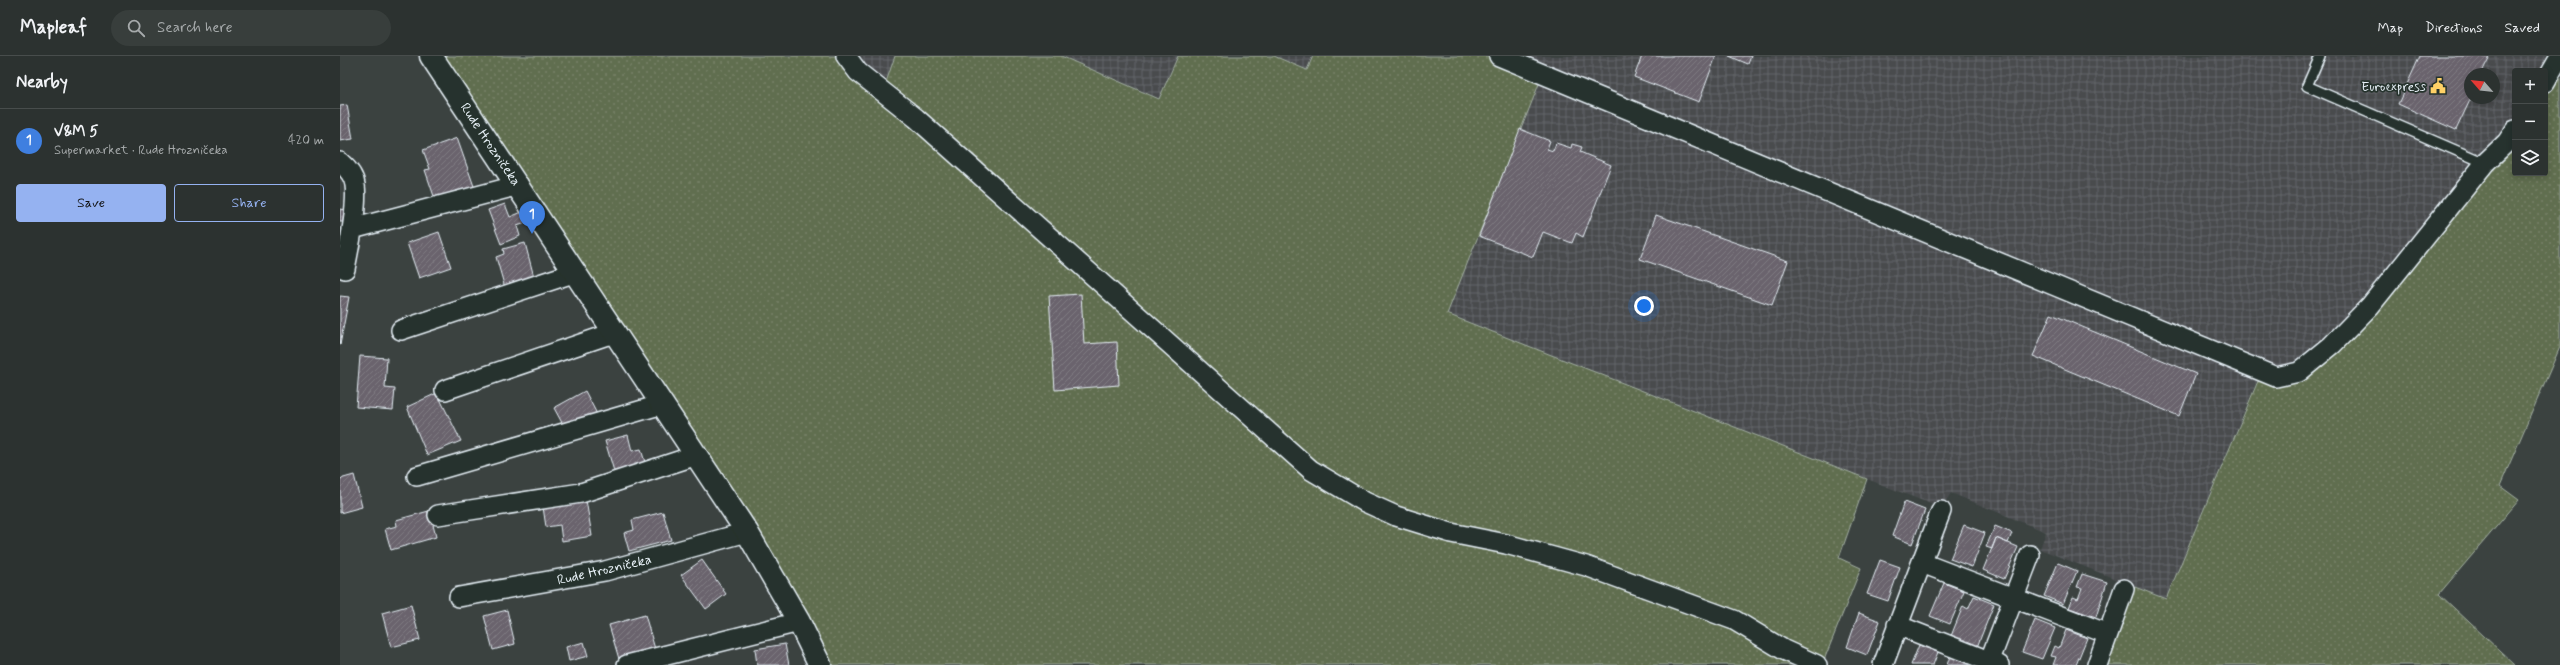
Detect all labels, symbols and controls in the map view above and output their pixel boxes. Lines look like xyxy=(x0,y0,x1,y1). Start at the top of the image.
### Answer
search box xyxy=(111,10,391,46)
text: Mapleaf xyxy=(20,15,87,40)
icon: search xyxy=(125,17,147,39)
text: Search here xyxy=(157,18,233,38)
text: Map xyxy=(2377,19,2403,37)
text: Directions xyxy=(2425,19,2483,37)
text: Saved xyxy=(2505,19,2540,37)
north arrow xyxy=(2464,68,2500,104)
map controls xyxy=(2512,68,2548,176)
button: + xyxy=(2512,68,2548,104)
text: Nearby xyxy=(16,71,68,93)
public building icon: Euroexpress xyxy=(2429,77,2447,95)
place label: Euroexpress xyxy=(2361,78,2426,96)
street label: Rude Hrozničeka xyxy=(456,100,525,190)
button: − xyxy=(2512,104,2548,140)
text: V&M 5 xyxy=(54,122,99,142)
text: 1 xyxy=(26,132,32,149)
text: 420 m xyxy=(288,132,324,149)
button: layers xyxy=(2512,140,2548,176)
text: Supermarket · Rude Hrozničeka xyxy=(54,142,228,159)
button: Save xyxy=(16,184,166,222)
button: Share xyxy=(174,184,324,222)
pin: 1 xyxy=(519,201,545,234)
your location xyxy=(1634,296,1654,316)
street label: Rude Hrozničeka xyxy=(555,550,653,590)

